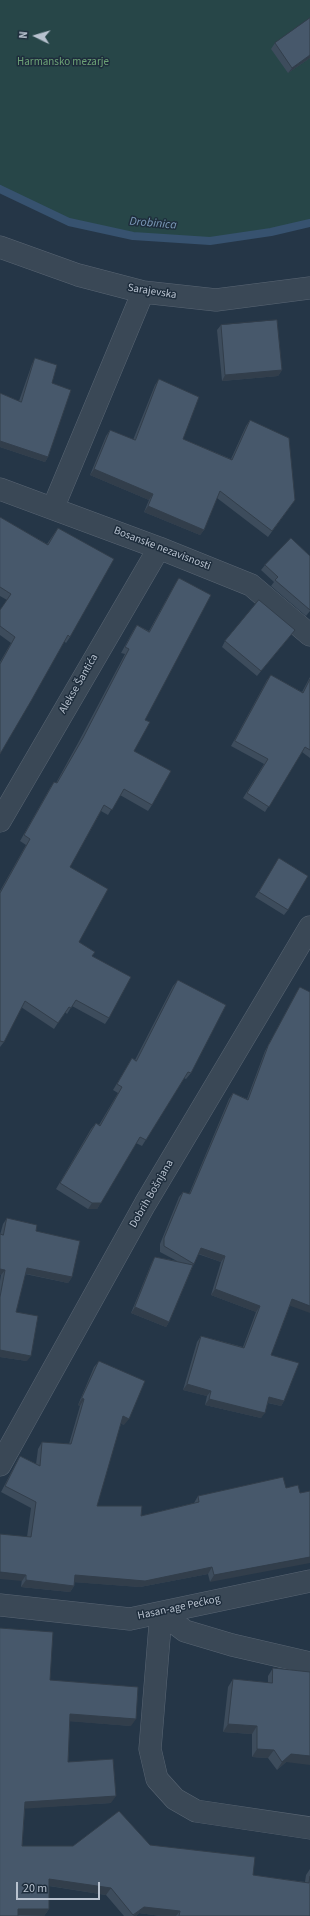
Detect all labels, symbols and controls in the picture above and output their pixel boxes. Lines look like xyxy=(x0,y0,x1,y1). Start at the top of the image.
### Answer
north arrow xyxy=(16,16,56,56)
text: N xyxy=(16,31,31,39)
park label: Harmansko mezarje xyxy=(17,56,109,70)
water label: Drobinica xyxy=(129,215,177,233)
street label: Sarajevska xyxy=(127,282,177,302)
street label: Bosanske nezavisnosti xyxy=(112,524,212,574)
street label: Alekse Šantića xyxy=(57,652,101,716)
street label: Dobrih Bošnjana xyxy=(127,1158,177,1230)
street label: Hasan-age Pećkog xyxy=(137,1593,221,1623)
scale bar xyxy=(18,1874,102,1900)
text: 20 m xyxy=(23,1880,47,1897)

